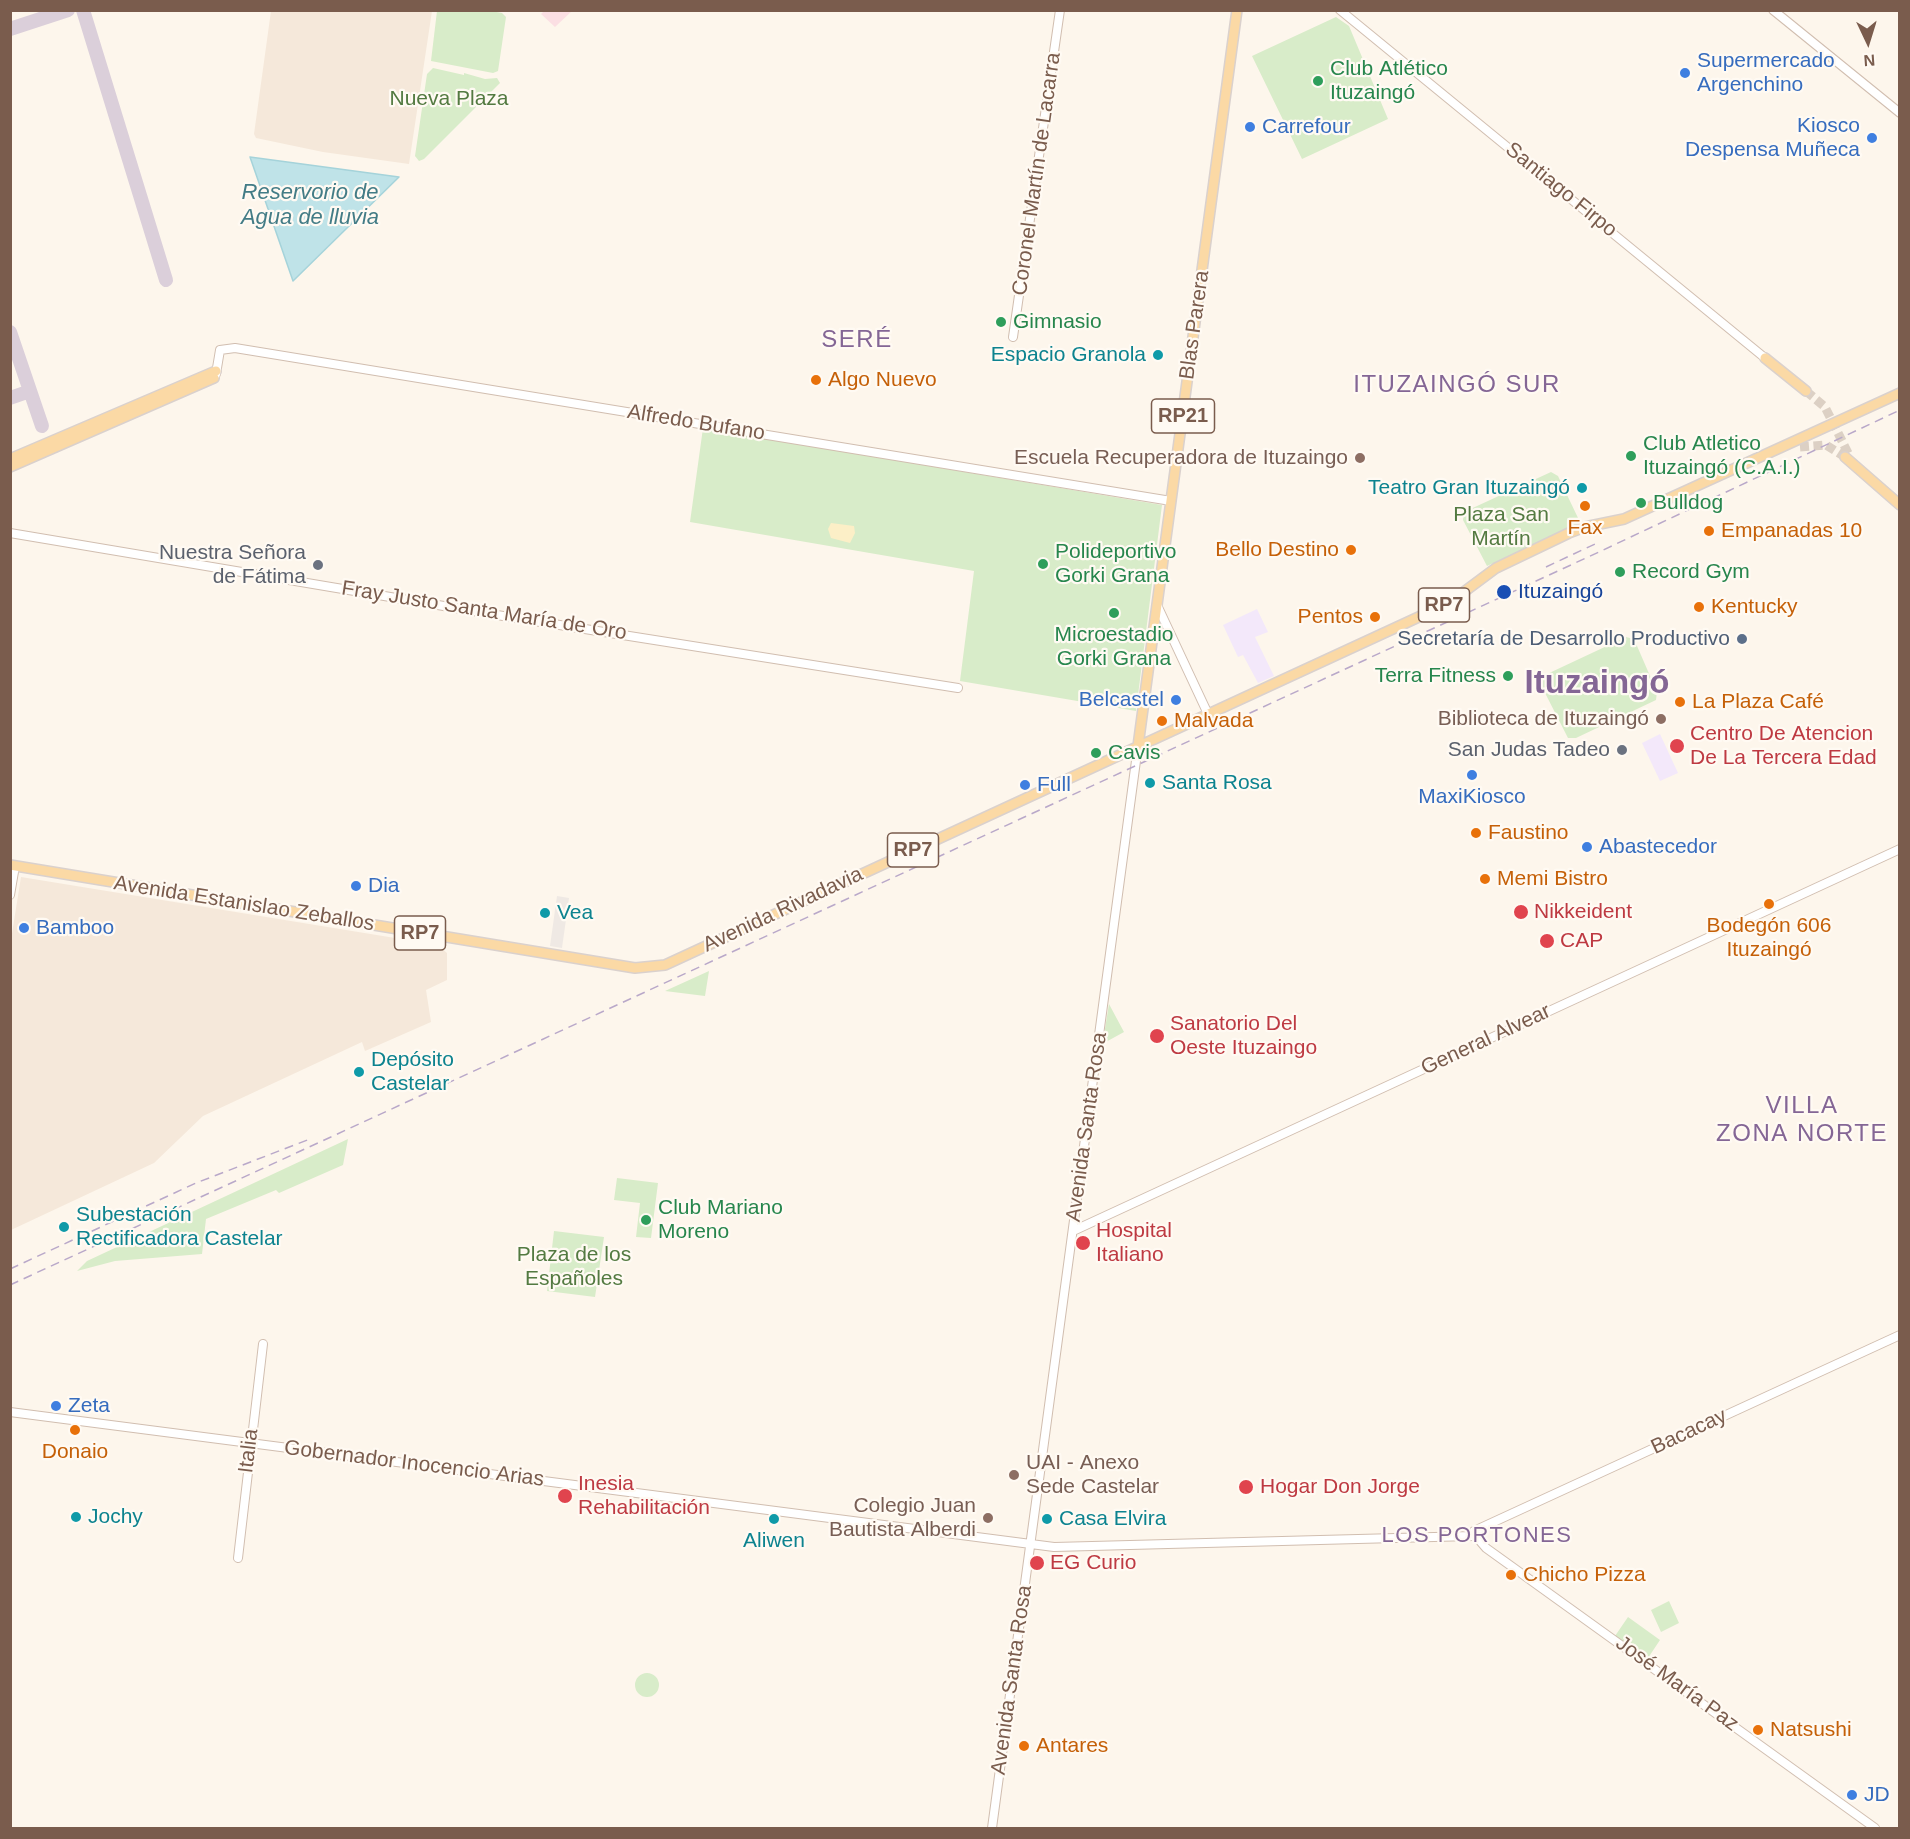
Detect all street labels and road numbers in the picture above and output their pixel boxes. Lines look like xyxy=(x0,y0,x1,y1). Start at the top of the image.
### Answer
street label: Coronel Martín de Lacarra xyxy=(1007,51,1067,297)
street label: Santiago Firpo xyxy=(1500,137,1622,243)
street label: Blas Parera xyxy=(1175,269,1215,381)
road number: RP21 xyxy=(1152,399,1214,433)
street label: Alfredo Bufano xyxy=(625,400,767,446)
street label: Fray Justo Santa María de Oro xyxy=(340,576,628,646)
road number: RP7 xyxy=(1418,588,1470,622)
road number: RP7 xyxy=(888,833,938,867)
street label: Avenida Rivadavia xyxy=(699,862,867,958)
street label: Avenida Estanislao Zeballos xyxy=(112,871,376,937)
road number: RP7 xyxy=(394,916,446,950)
street label: General Alvear xyxy=(1417,999,1555,1081)
street label: Avenida Santa Rosa xyxy=(1061,1031,1113,1223)
street label: Bacacay xyxy=(1647,1404,1731,1460)
street label: Italia xyxy=(234,1427,264,1475)
street label: Gobernador Inocencio Arias xyxy=(283,1436,545,1492)
street label: Avenida Santa Rosa xyxy=(986,1584,1038,1776)
street label: José María Paz xyxy=(1611,1631,1743,1737)

